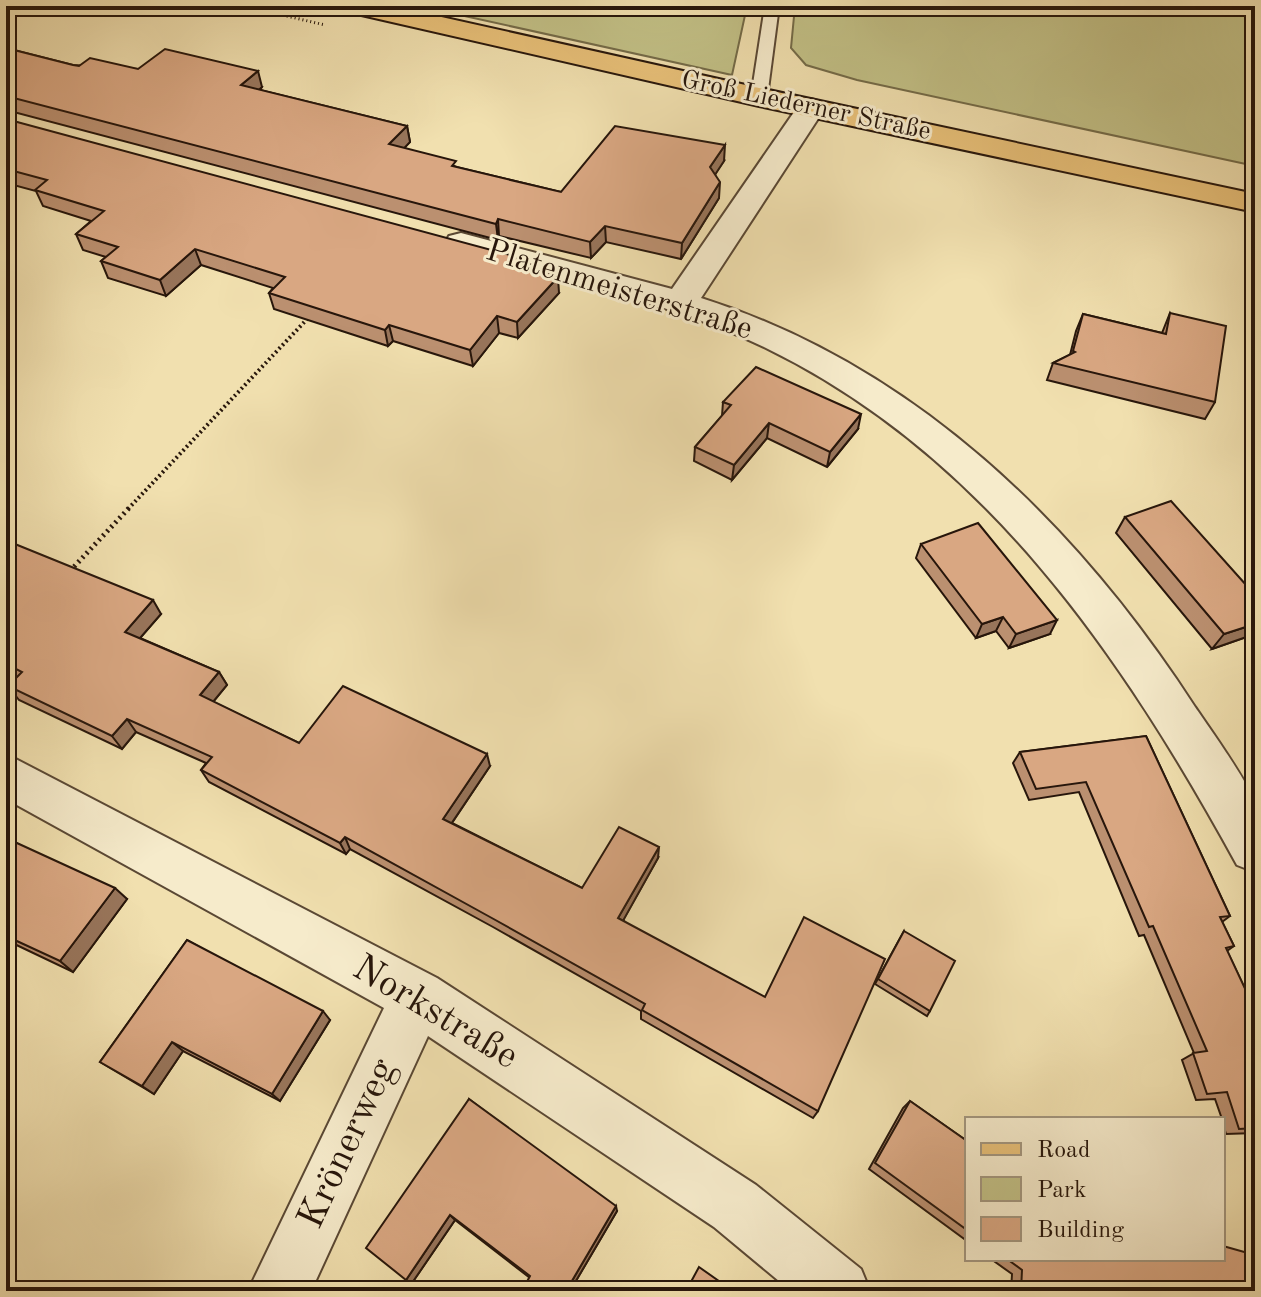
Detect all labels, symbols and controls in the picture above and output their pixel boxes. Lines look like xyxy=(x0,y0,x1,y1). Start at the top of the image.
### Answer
street label: Groß Liederner Straße xyxy=(679,67,933,145)
street label: Platenmeisterstraße xyxy=(482,235,756,347)
street label: Norkstraße xyxy=(346,949,524,1077)
street label: Krönerweg xyxy=(292,1053,404,1235)
legend xyxy=(965,1117,1225,1261)
text: Road xyxy=(1037,1139,1090,1163)
text: Park xyxy=(1037,1179,1086,1203)
text: Building xyxy=(1037,1219,1124,1243)

